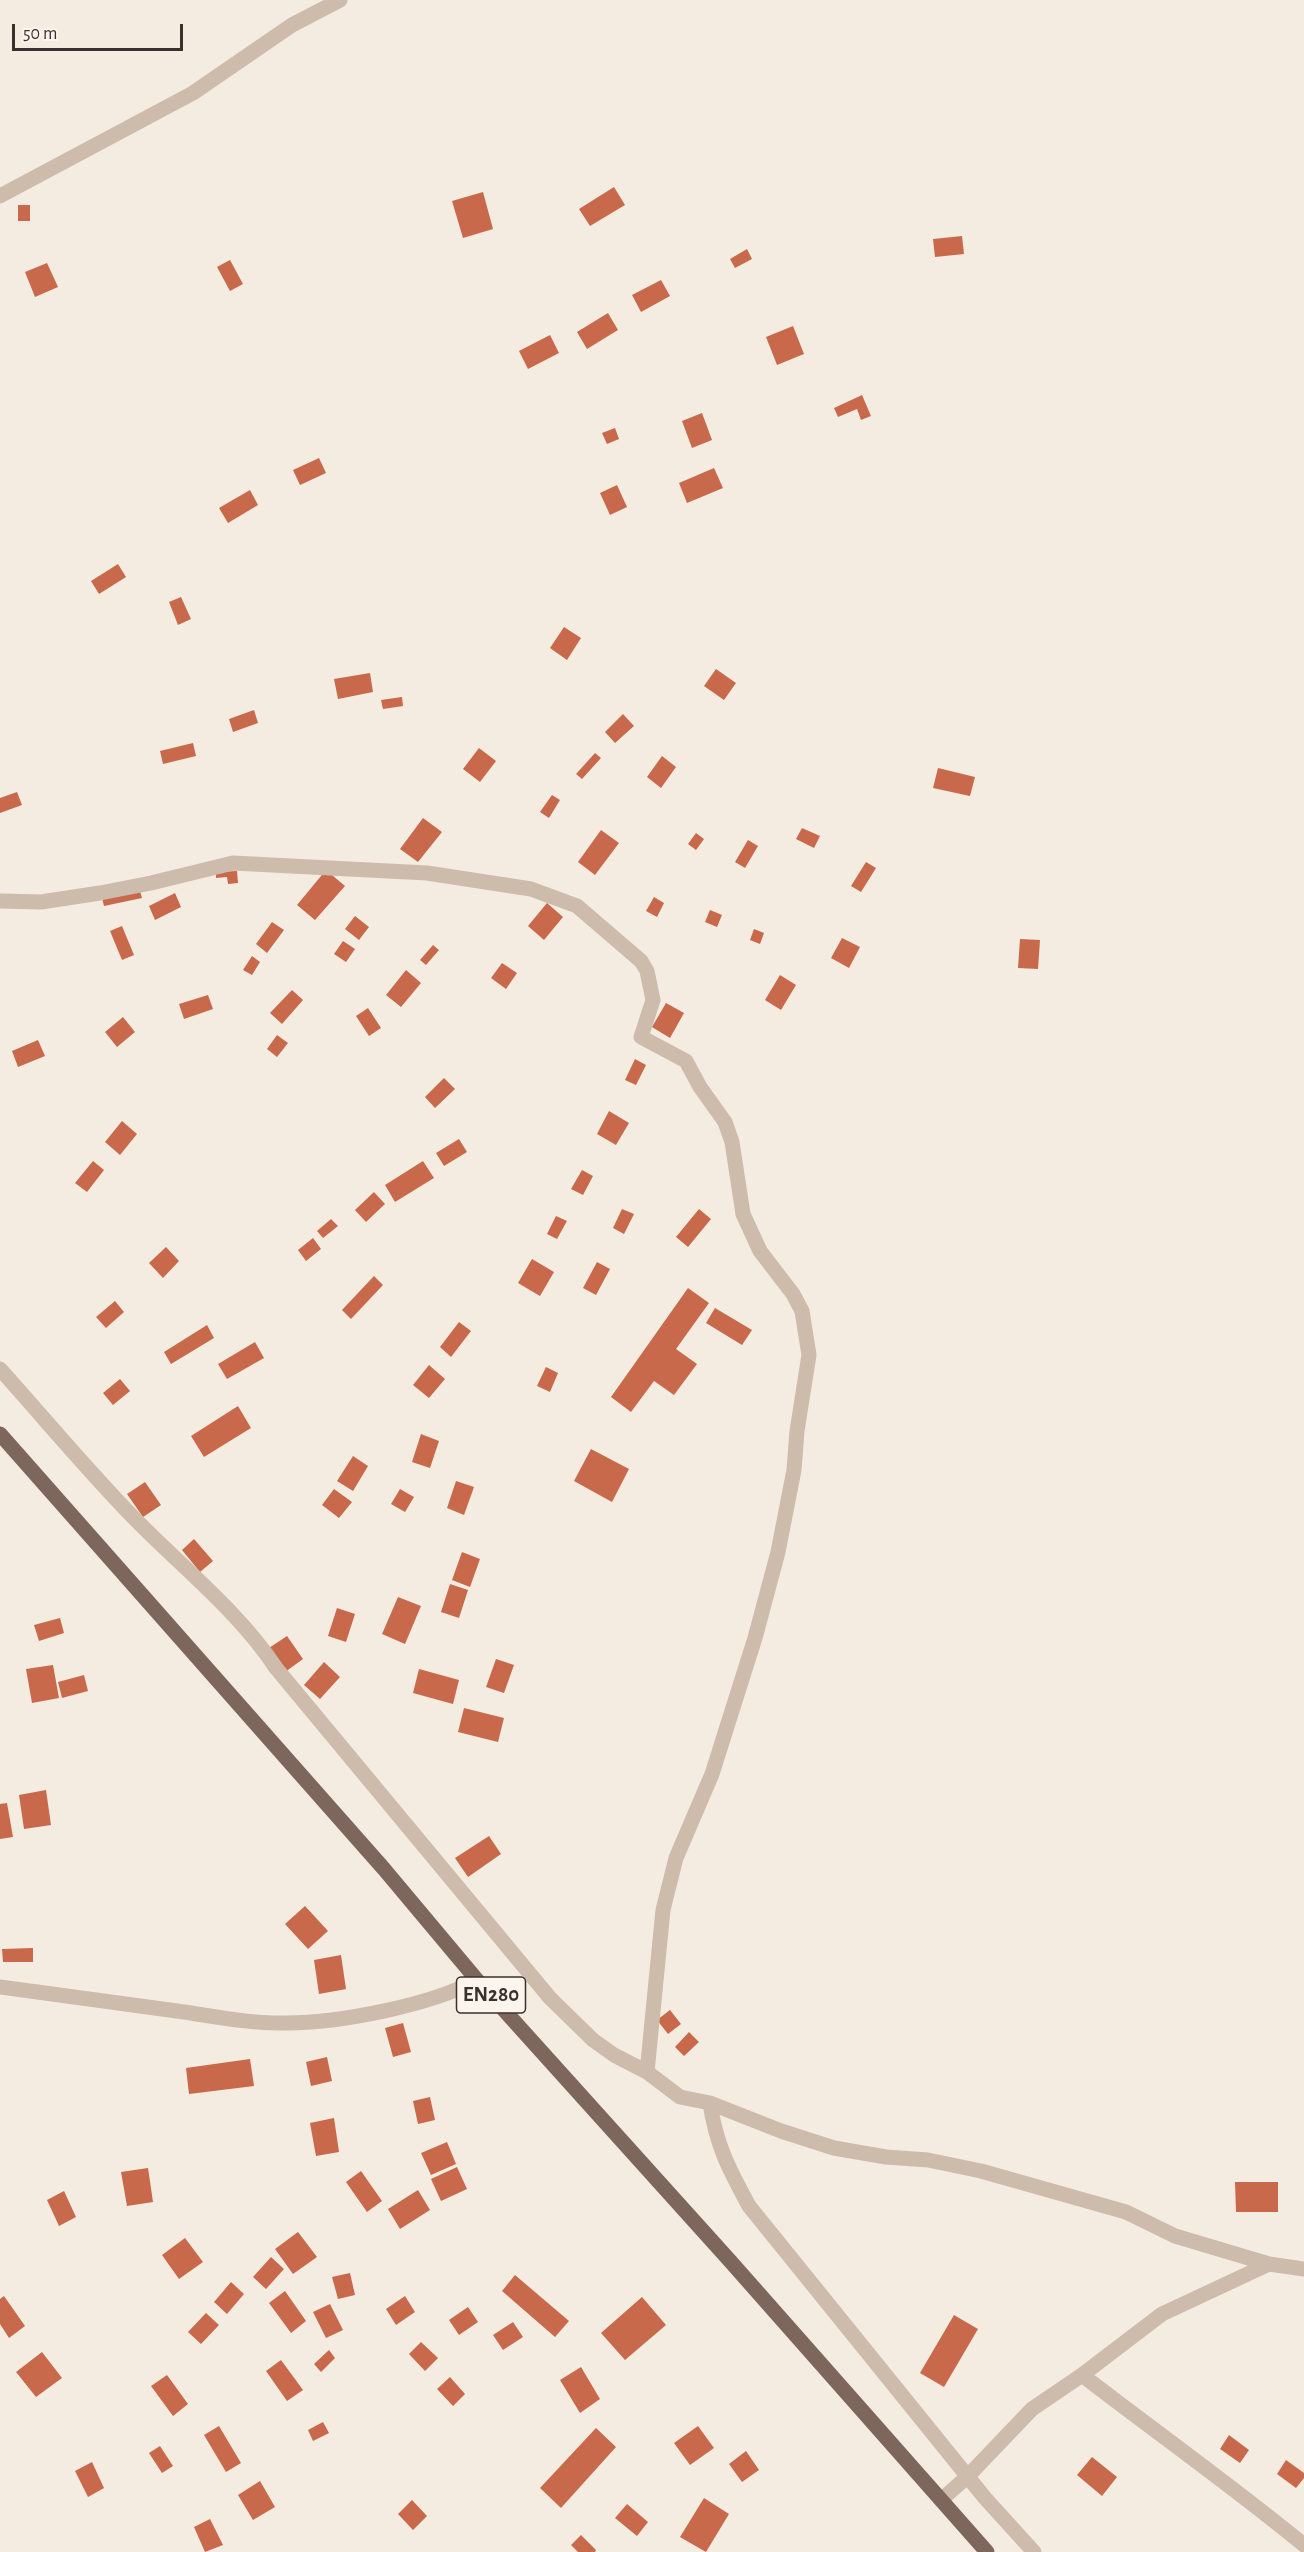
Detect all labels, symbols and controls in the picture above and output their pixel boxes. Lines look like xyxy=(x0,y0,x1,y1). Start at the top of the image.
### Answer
scale bar xyxy=(15,12,186,50)
text: 50 m xyxy=(23,25,57,43)
road number: EN280 xyxy=(456,1977,526,2013)

